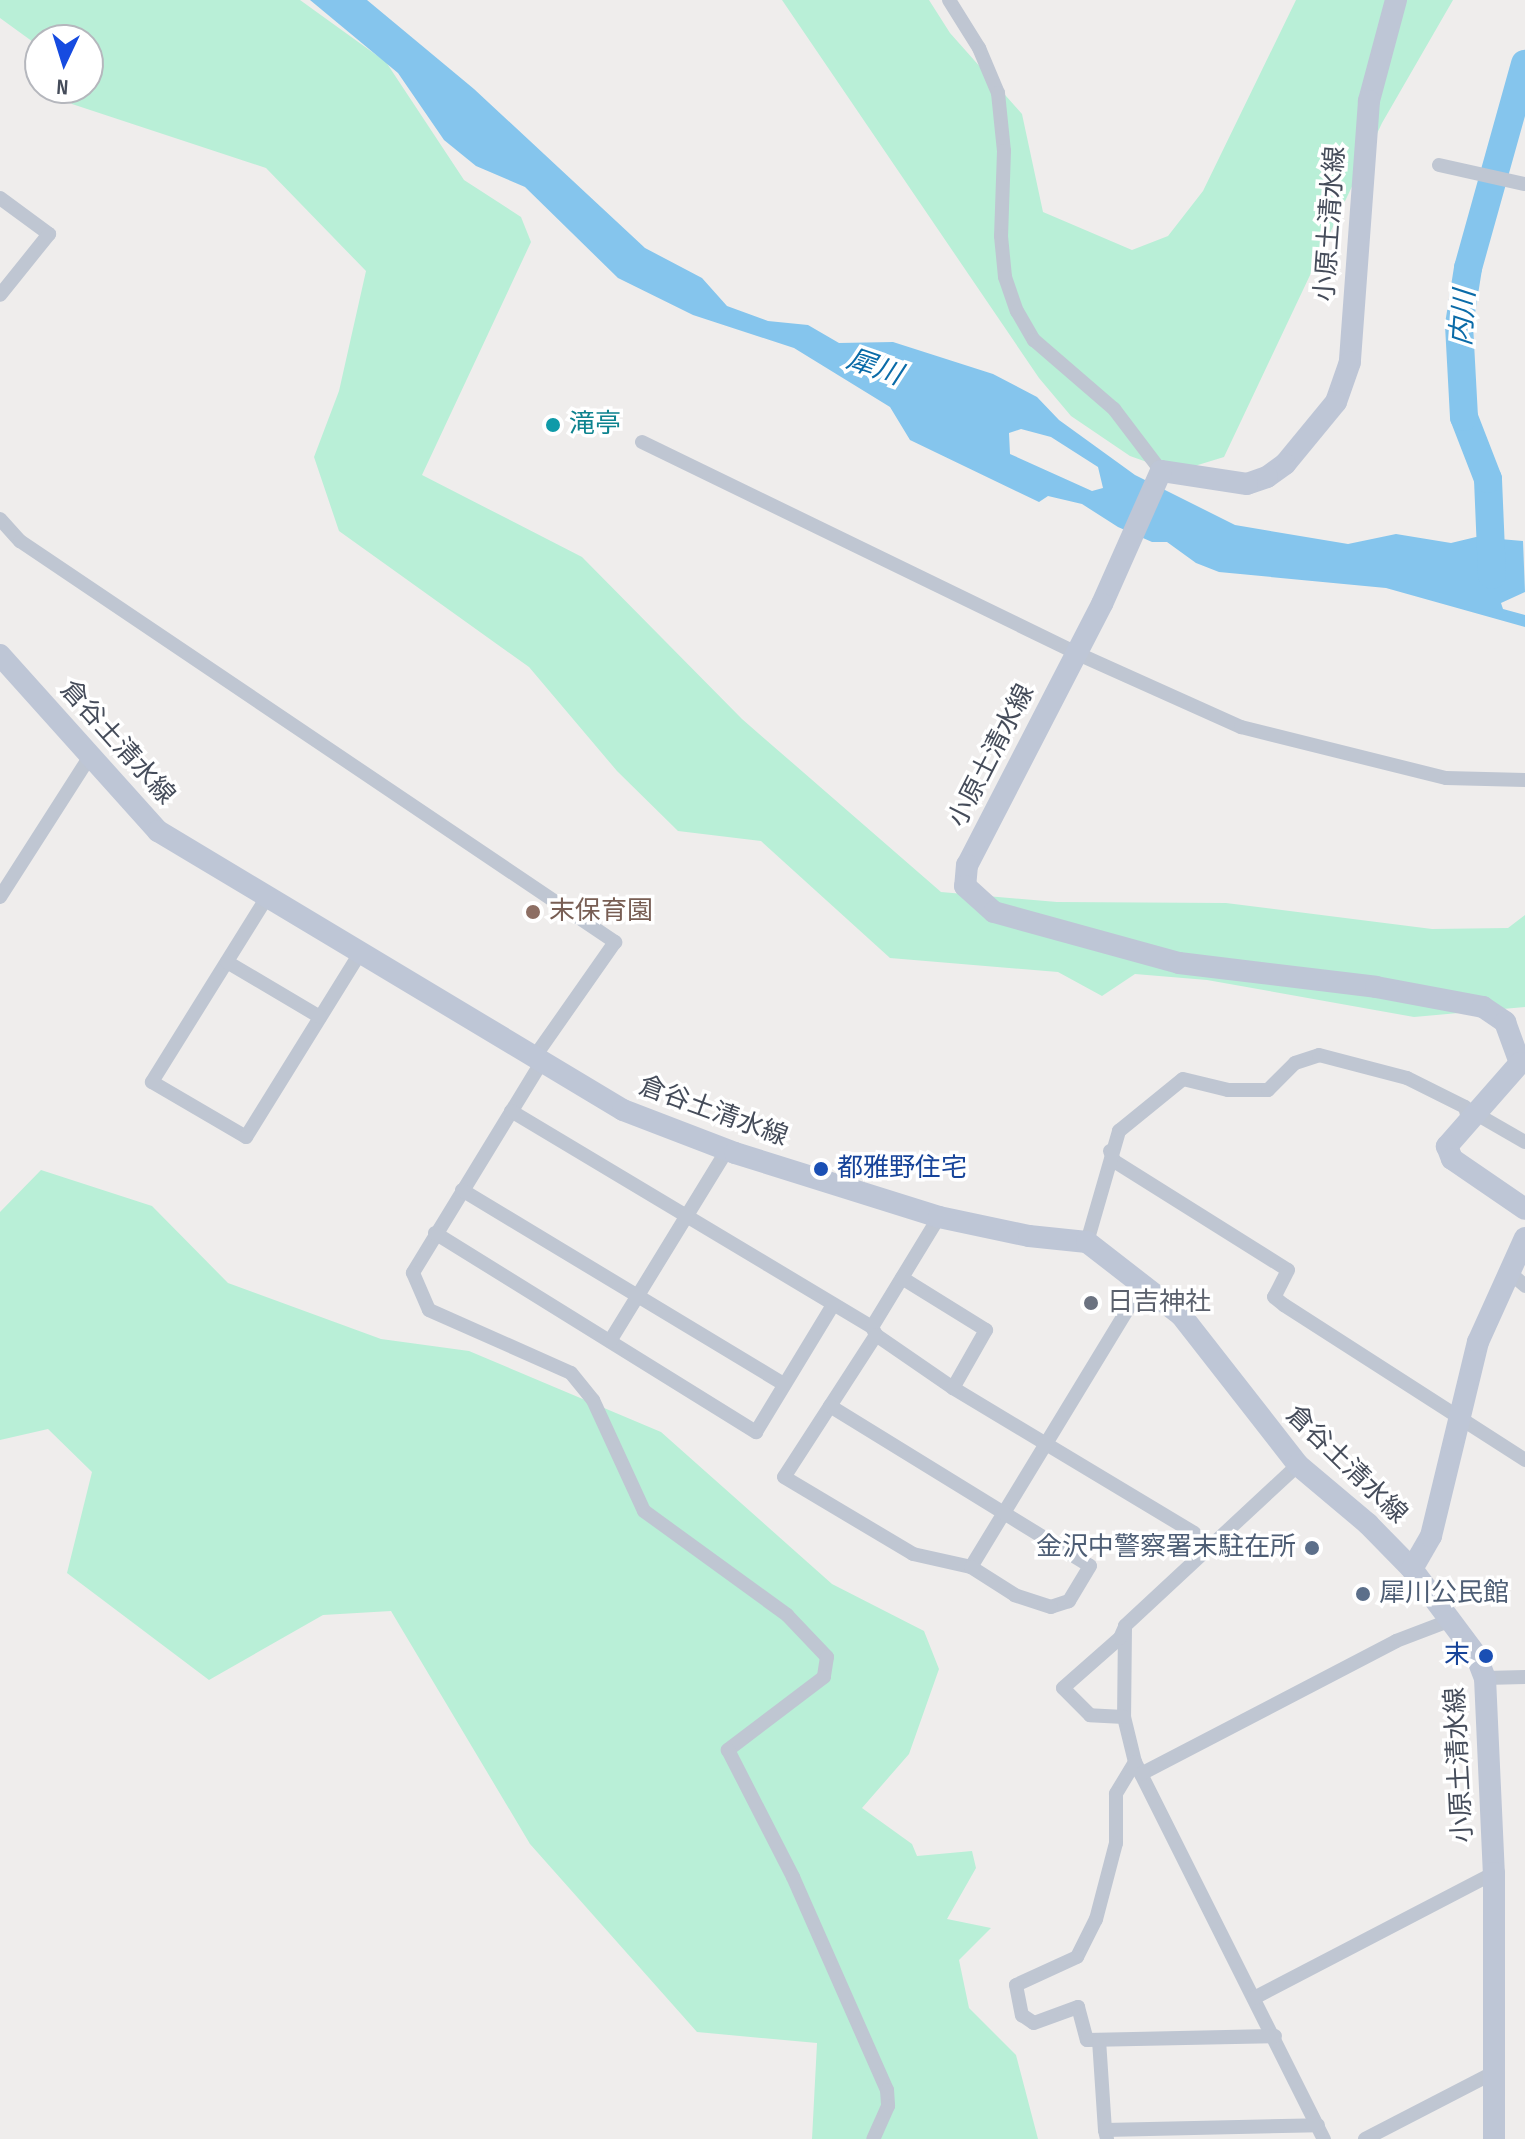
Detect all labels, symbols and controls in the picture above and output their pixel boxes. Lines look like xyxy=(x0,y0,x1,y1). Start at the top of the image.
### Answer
north arrow xyxy=(24,24,104,104)
text: N xyxy=(56,73,69,100)
street label: 小原土清水線 xyxy=(1310,145,1352,303)
water label: 内川 xyxy=(1445,289,1483,347)
water label: 犀川 xyxy=(842,343,906,393)
place label: 滝亭 xyxy=(569,409,621,441)
marker: 滝亭 xyxy=(544,416,562,434)
street label: 倉谷土清水線 xyxy=(53,675,181,811)
street label: 小原土清水線 xyxy=(943,679,1041,833)
place label: 末保育園 xyxy=(549,896,653,928)
marker: 末保育園 xyxy=(524,903,542,921)
street label: 倉谷土清水線 xyxy=(634,1071,792,1153)
place label: 都雅野住宅 xyxy=(837,1153,967,1185)
marker: 都雅野住宅 xyxy=(812,1160,830,1178)
place label: 日吉神社 xyxy=(1107,1287,1211,1319)
marker: 日吉神社 xyxy=(1082,1294,1100,1312)
street label: 倉谷土清水線 xyxy=(1279,1400,1413,1530)
place label: 金沢中警察署末駐在所 xyxy=(1036,1532,1296,1564)
marker: 金沢中警察署末駐在所 xyxy=(1303,1539,1321,1557)
place label: 犀川公民館 xyxy=(1379,1578,1509,1610)
marker: 犀川公民館 xyxy=(1354,1585,1372,1603)
place label: 末 xyxy=(1444,1640,1470,1672)
marker: 末 xyxy=(1477,1647,1495,1665)
street label: 小原土清水線 xyxy=(1440,1686,1480,1844)

